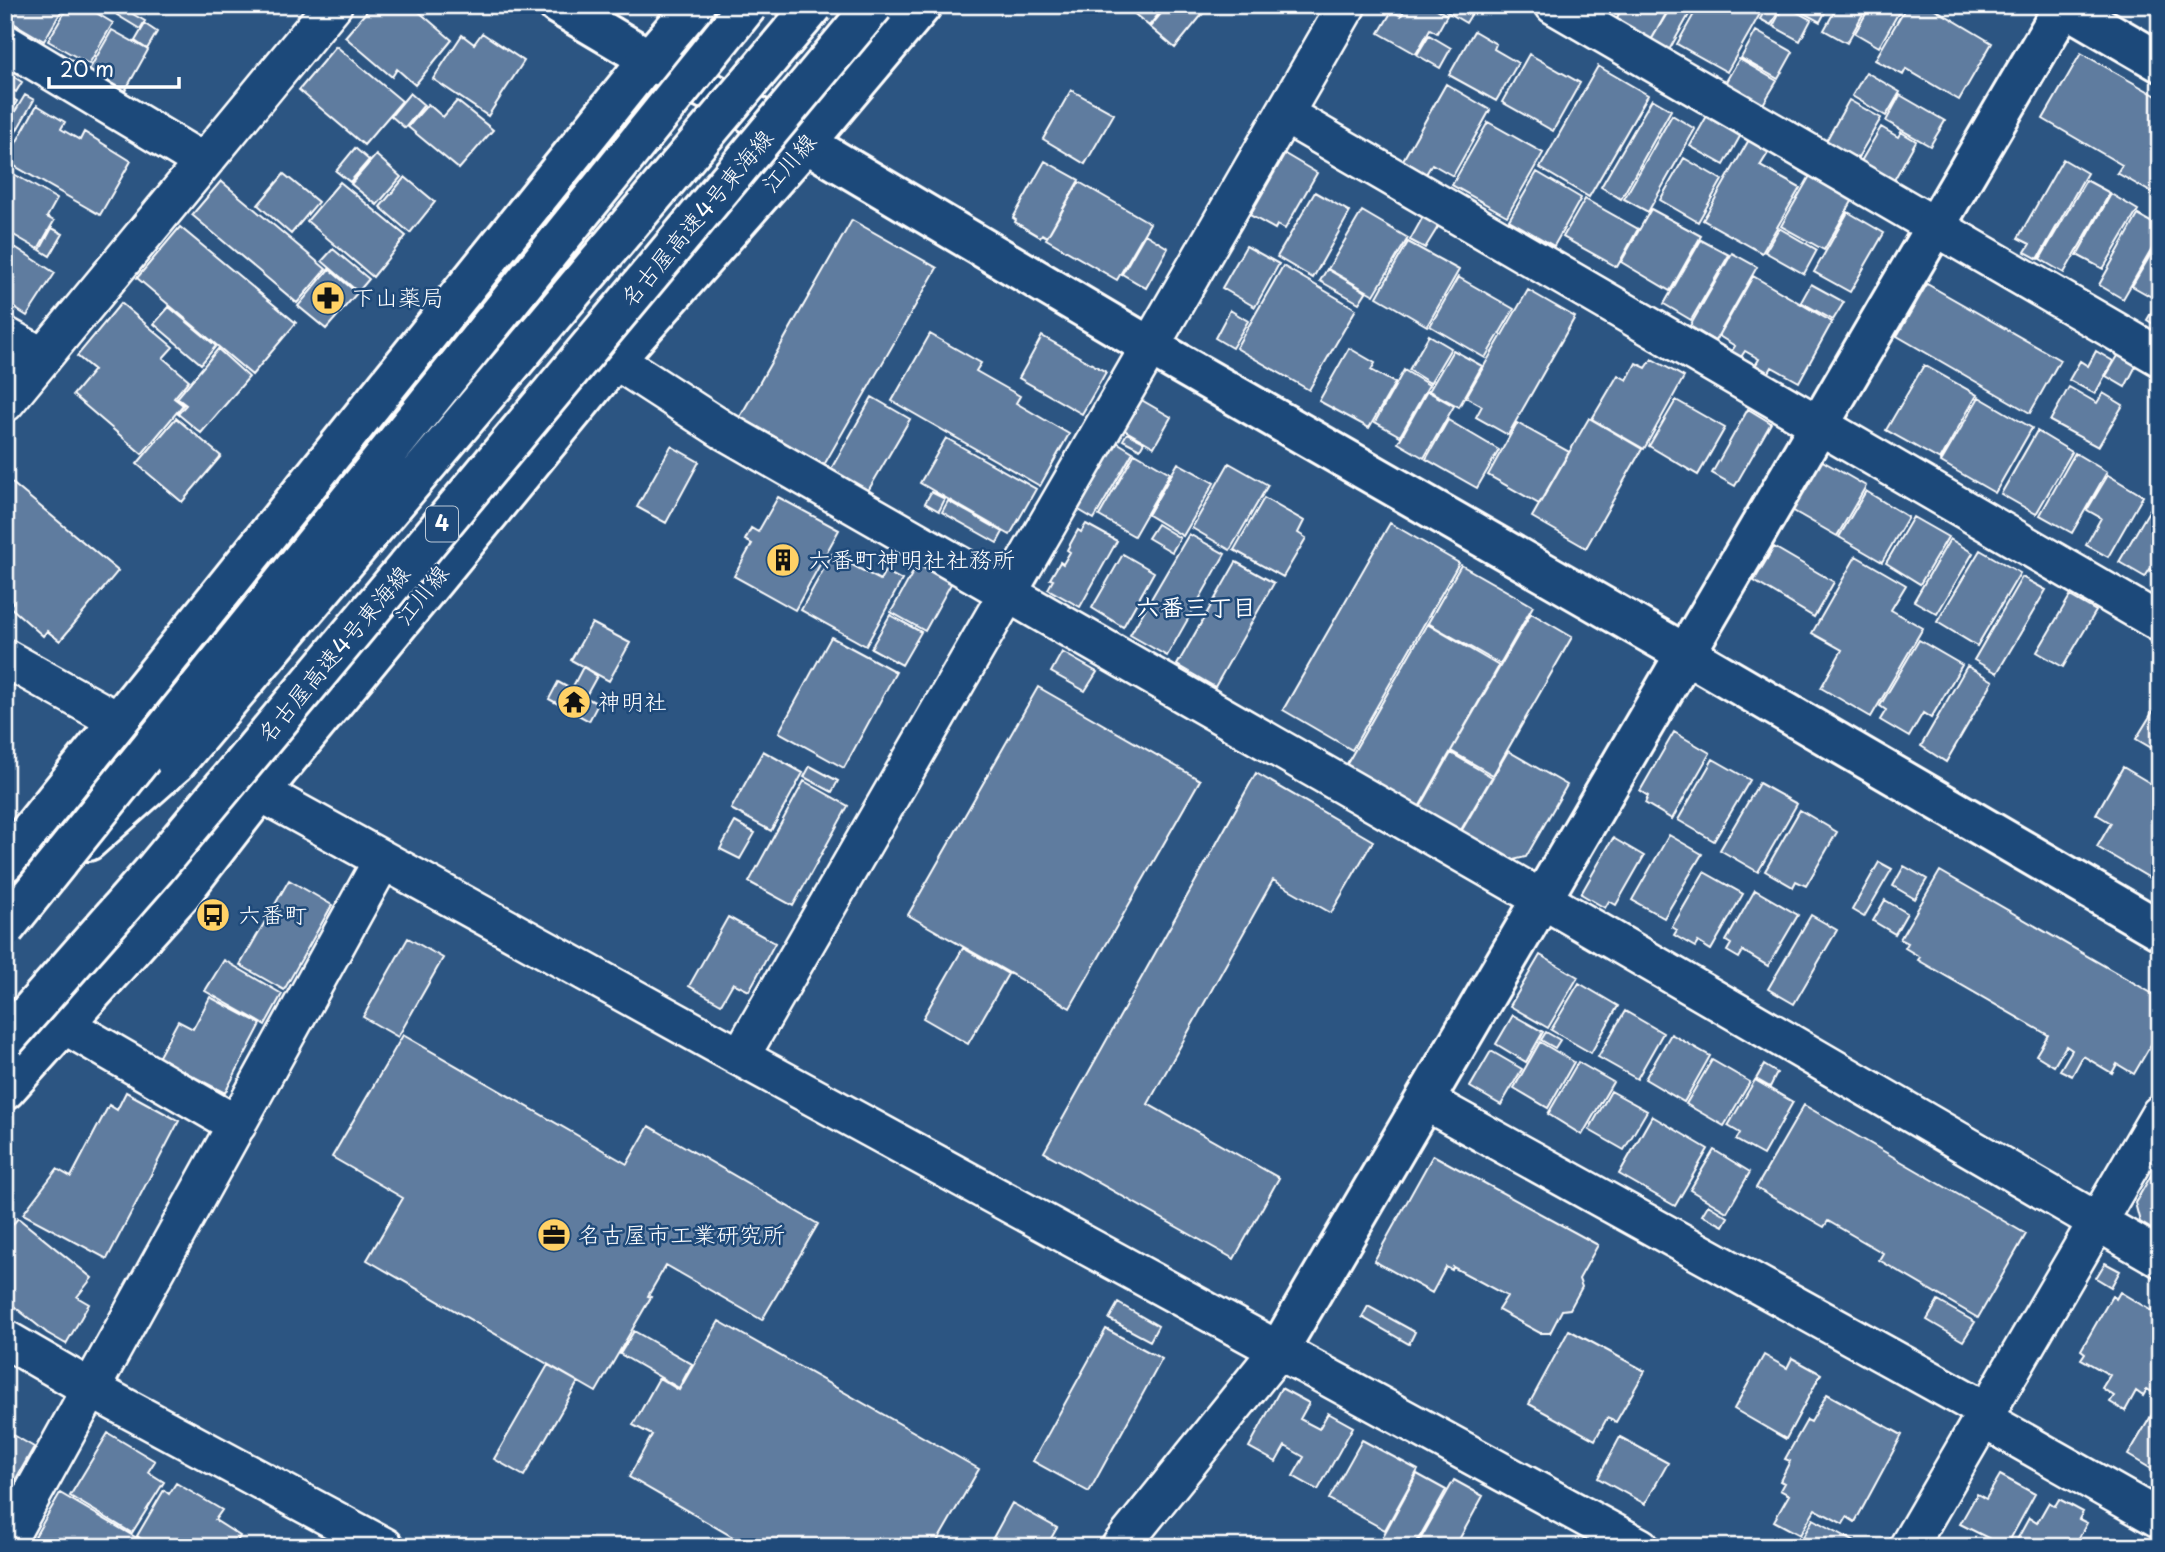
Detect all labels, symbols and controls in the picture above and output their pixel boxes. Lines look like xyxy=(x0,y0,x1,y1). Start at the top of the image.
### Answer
scale bar xyxy=(49,46,178,90)
text: 20 m xyxy=(60,52,114,84)
street label: 名古屋高速4号東海線 xyxy=(611,121,781,313)
street label: 江川線 xyxy=(752,124,824,200)
pharmacy icon: 下山薬局 xyxy=(309,279,347,317)
place label: 下山薬局 xyxy=(352,279,444,314)
road number: 4 xyxy=(426,506,458,542)
building icon: 六番町神明社社務所 xyxy=(764,541,802,579)
place label: 六番町神明社社務所 xyxy=(808,541,1015,576)
street label: 江川線 xyxy=(386,556,456,632)
street label: 名古屋高速4号東海線 xyxy=(248,557,418,749)
district label: 六番三丁目 xyxy=(1136,588,1256,624)
temple icon: 神明社 xyxy=(555,683,593,721)
place label: 神明社 xyxy=(598,683,667,718)
bus stop icon: 六番町 xyxy=(194,896,232,934)
place label: 六番町 xyxy=(238,896,307,931)
office icon: 名古屋市工業研究所 xyxy=(535,1216,573,1254)
place label: 名古屋市工業研究所 xyxy=(578,1216,785,1251)

